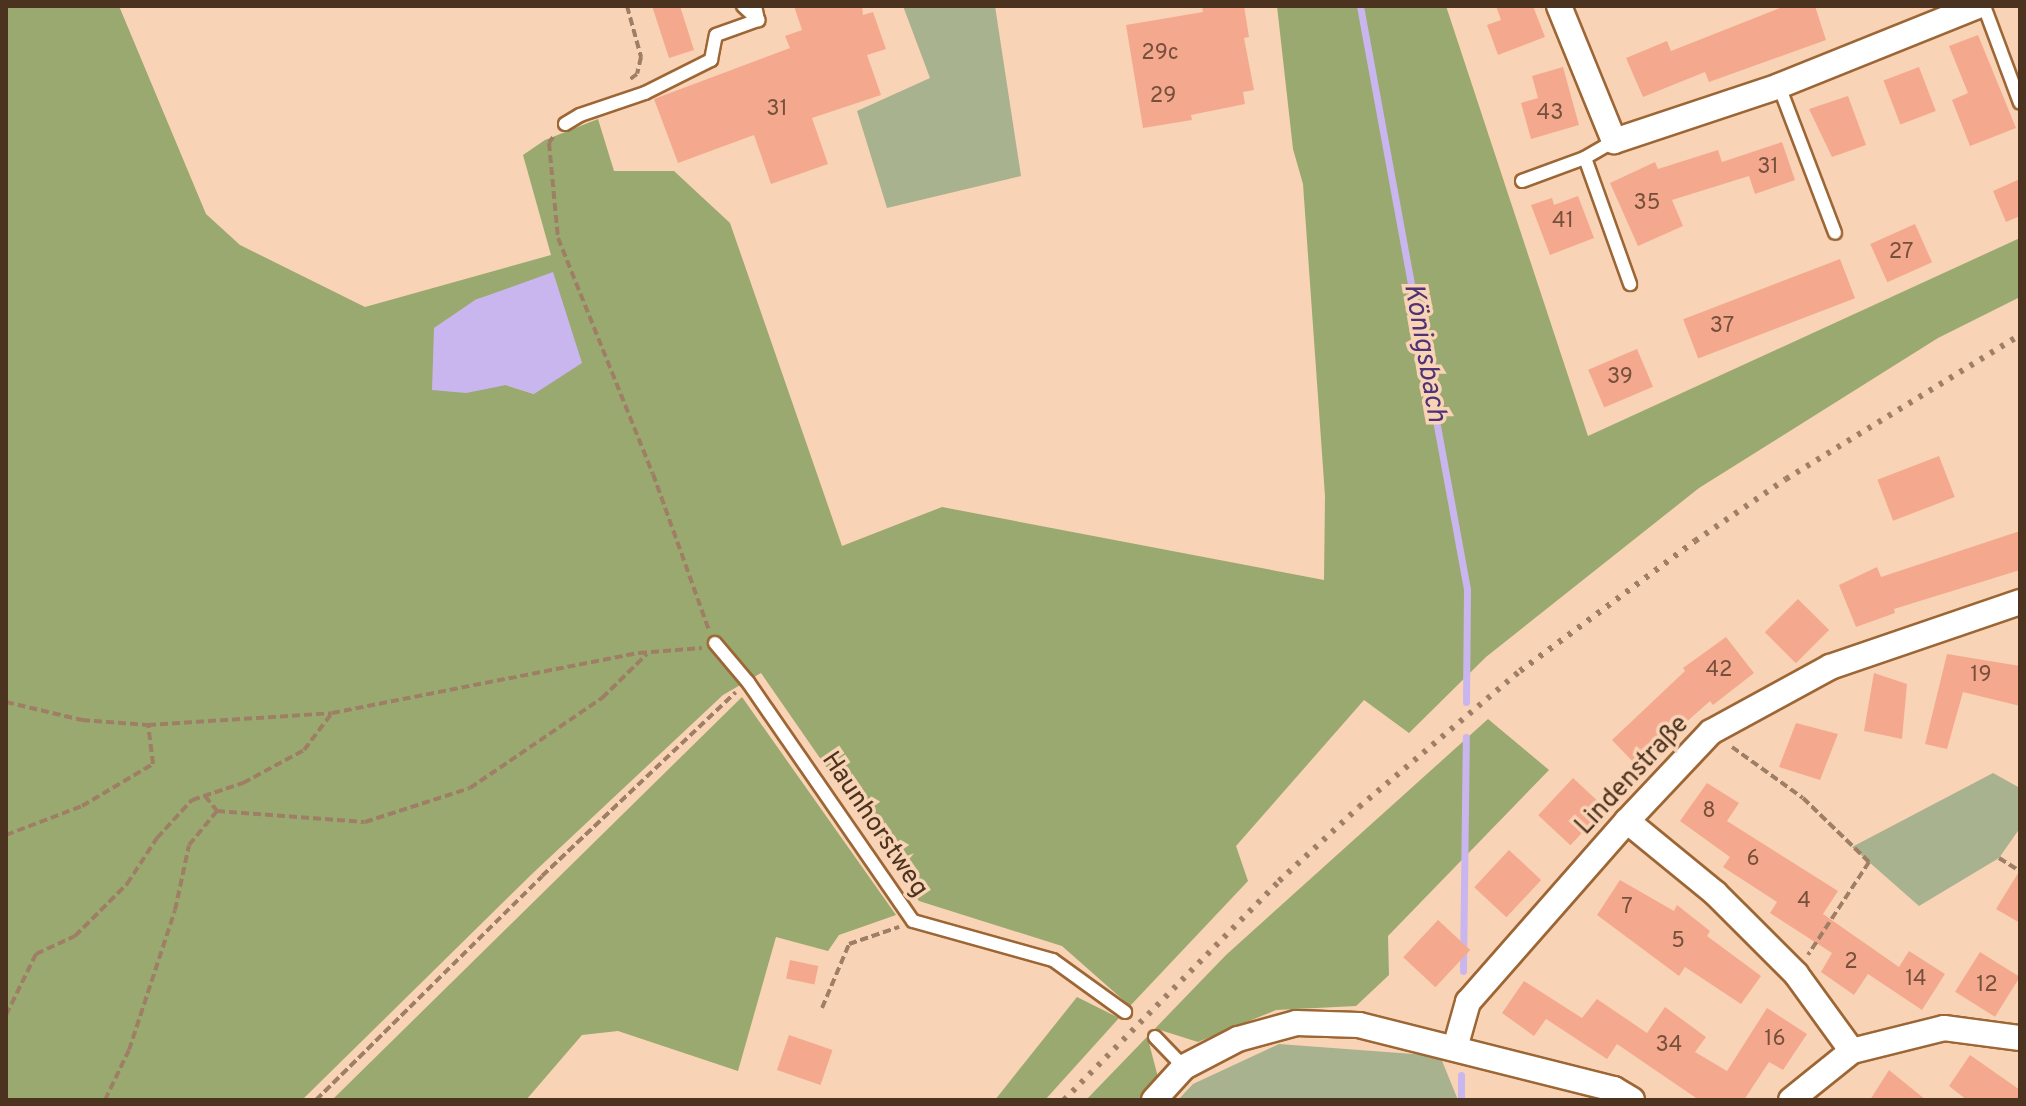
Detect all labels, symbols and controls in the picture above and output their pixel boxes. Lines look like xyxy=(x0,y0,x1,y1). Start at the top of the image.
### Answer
house number: 29c xyxy=(1141,41,1179,67)
house number: 29 xyxy=(1150,84,1176,110)
house number: 31 xyxy=(766,97,788,123)
house number: 43 xyxy=(1537,101,1563,127)
house number: 31 xyxy=(1757,155,1779,181)
house number: 35 xyxy=(1634,191,1660,217)
house number: 41 xyxy=(1552,209,1574,235)
house number: 27 xyxy=(1889,240,1913,266)
water label: Königsbach xyxy=(1395,281,1453,425)
house number: 37 xyxy=(1710,314,1734,340)
house number: 39 xyxy=(1607,365,1633,391)
house number: 42 xyxy=(1705,658,1733,684)
house number: 19 xyxy=(1970,663,1992,689)
street label: Lindenstraße xyxy=(1570,710,1696,842)
street label: Haunhorstweg xyxy=(814,746,934,904)
house number: 8 xyxy=(1702,799,1716,825)
house number: 6 xyxy=(1746,847,1760,873)
house number: 4 xyxy=(1797,889,1811,915)
house number: 7 xyxy=(1621,895,1633,921)
house number: 5 xyxy=(1671,929,1685,955)
house number: 2 xyxy=(1844,950,1858,976)
house number: 14 xyxy=(1905,967,1927,993)
house number: 12 xyxy=(1976,973,1998,999)
house number: 16 xyxy=(1764,1027,1786,1053)
house number: 34 xyxy=(1656,1033,1682,1059)

